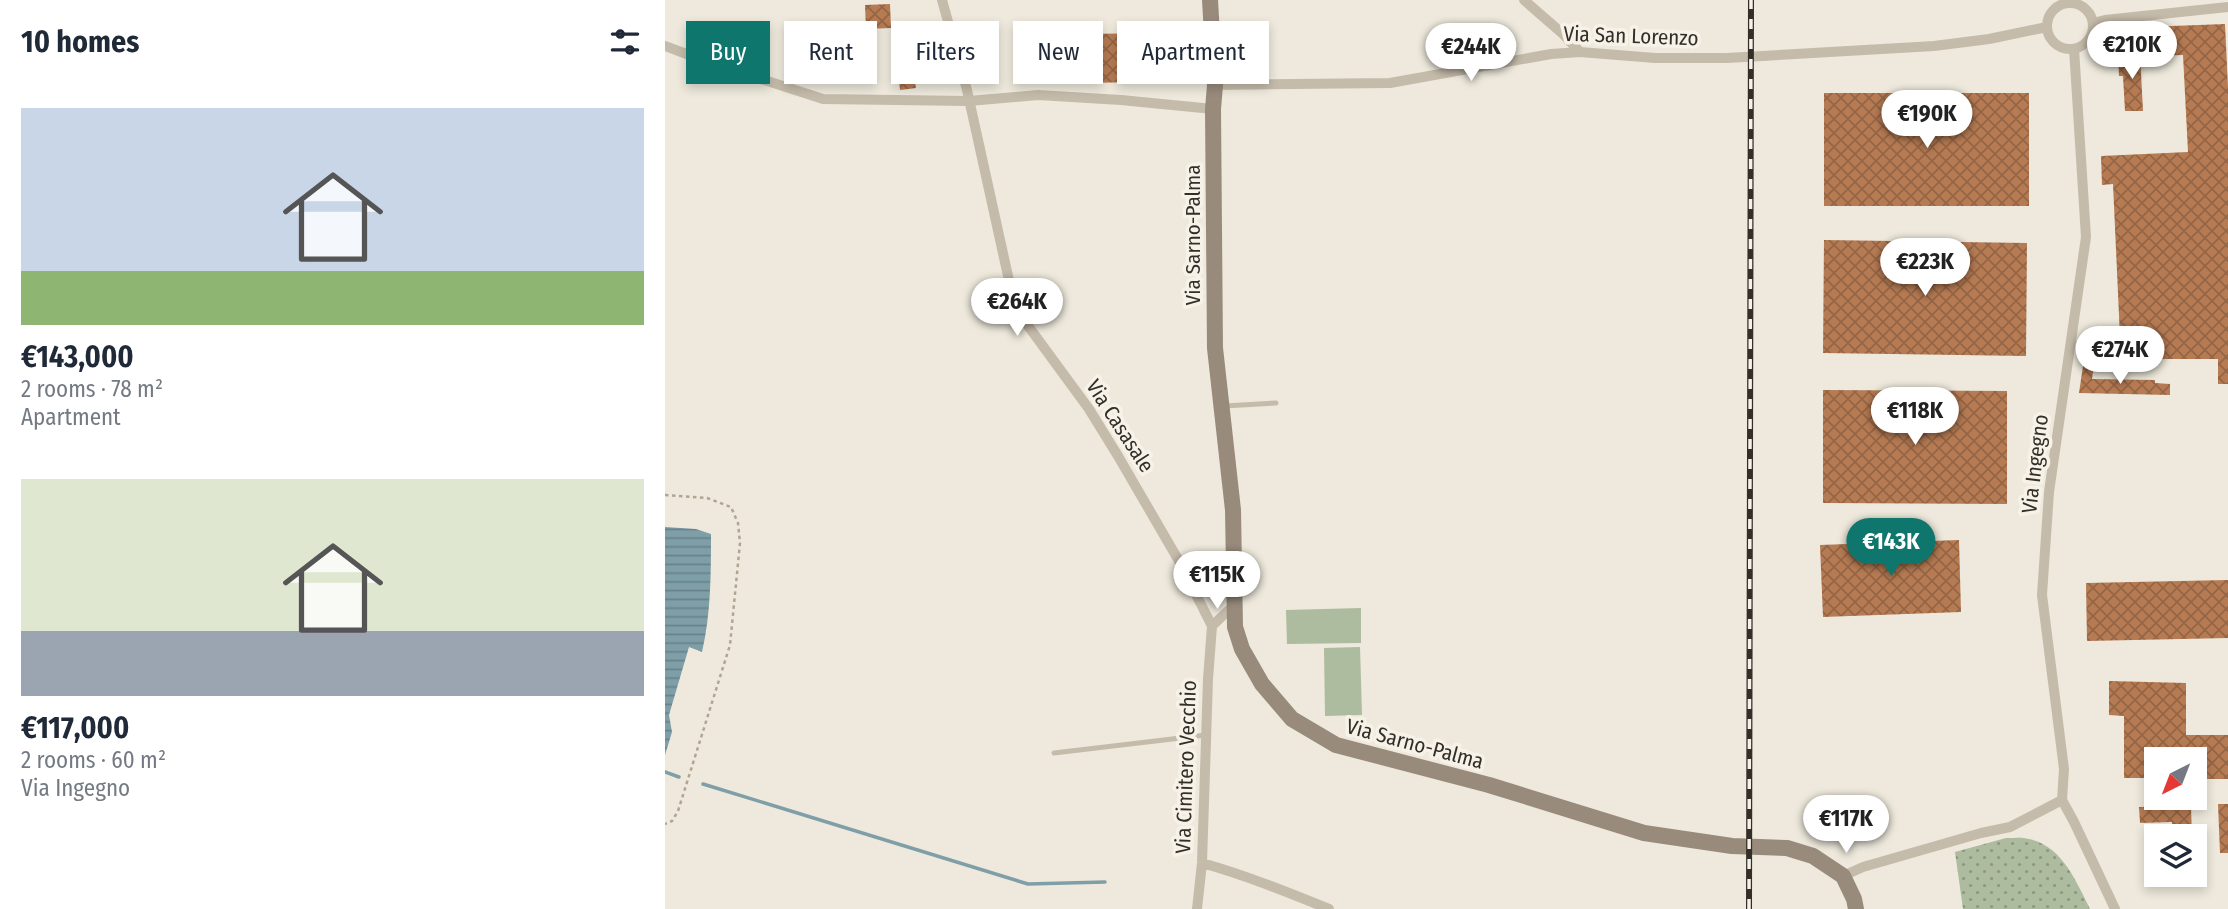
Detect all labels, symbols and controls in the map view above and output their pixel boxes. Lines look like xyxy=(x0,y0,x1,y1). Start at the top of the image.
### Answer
chip: Buy xyxy=(686,21,770,84)
chip: Rent xyxy=(784,21,877,84)
chip: Filters xyxy=(891,21,999,84)
chip: New xyxy=(1013,21,1103,84)
chip: Apartment xyxy=(1117,21,1269,84)
street label: Via San Lorenzo xyxy=(1563,21,1699,51)
pin: €210K xyxy=(2083,22,2181,81)
icon: filters xyxy=(606,23,644,61)
text: 10 homes xyxy=(21,24,139,60)
pin: €244K xyxy=(1422,24,1520,83)
text: €210K xyxy=(2103,30,2161,58)
text: €244K xyxy=(1441,32,1501,60)
pin: €190K xyxy=(1878,90,1976,150)
text: €190K xyxy=(1897,99,1957,127)
icon: home xyxy=(270,154,396,280)
street label: Via Sarno-Palma xyxy=(1180,164,1206,306)
pin: €223K xyxy=(1876,238,1974,298)
text: €223K xyxy=(1896,247,1954,275)
pin: €264K xyxy=(968,278,1066,338)
text: €264K xyxy=(987,287,1047,315)
pin: €274K xyxy=(2071,326,2169,386)
text: €274K xyxy=(2092,335,2148,363)
text: €143,000 xyxy=(21,339,134,375)
text: 2 rooms · 78 m² xyxy=(21,375,163,403)
street label: Via Casasale xyxy=(1080,375,1160,477)
pin: €118K xyxy=(1866,388,1964,447)
text: €118K xyxy=(1887,396,1943,424)
text: Apartment xyxy=(21,403,121,431)
street label: Via Ingegno xyxy=(2016,413,2054,515)
pin: €143K xyxy=(1842,518,1940,578)
icon: home xyxy=(270,525,396,651)
text: €143K xyxy=(1862,527,1920,555)
pin: €115K xyxy=(1168,552,1266,611)
text: €115K xyxy=(1189,560,1245,588)
street label: Via Cimitero Vecchio xyxy=(1170,680,1202,854)
text: €117,000 xyxy=(21,710,129,746)
street label: Via Sarno-Palma xyxy=(1344,713,1486,775)
text: 2 rooms · 60 m² xyxy=(21,746,166,774)
north arrow xyxy=(2144,747,2207,810)
map controls xyxy=(2144,747,2207,887)
text: Via Ingegno xyxy=(21,774,130,802)
pin: €117K xyxy=(1797,796,1895,855)
text: €117K xyxy=(1819,804,1873,832)
button: layers xyxy=(2144,824,2207,887)

